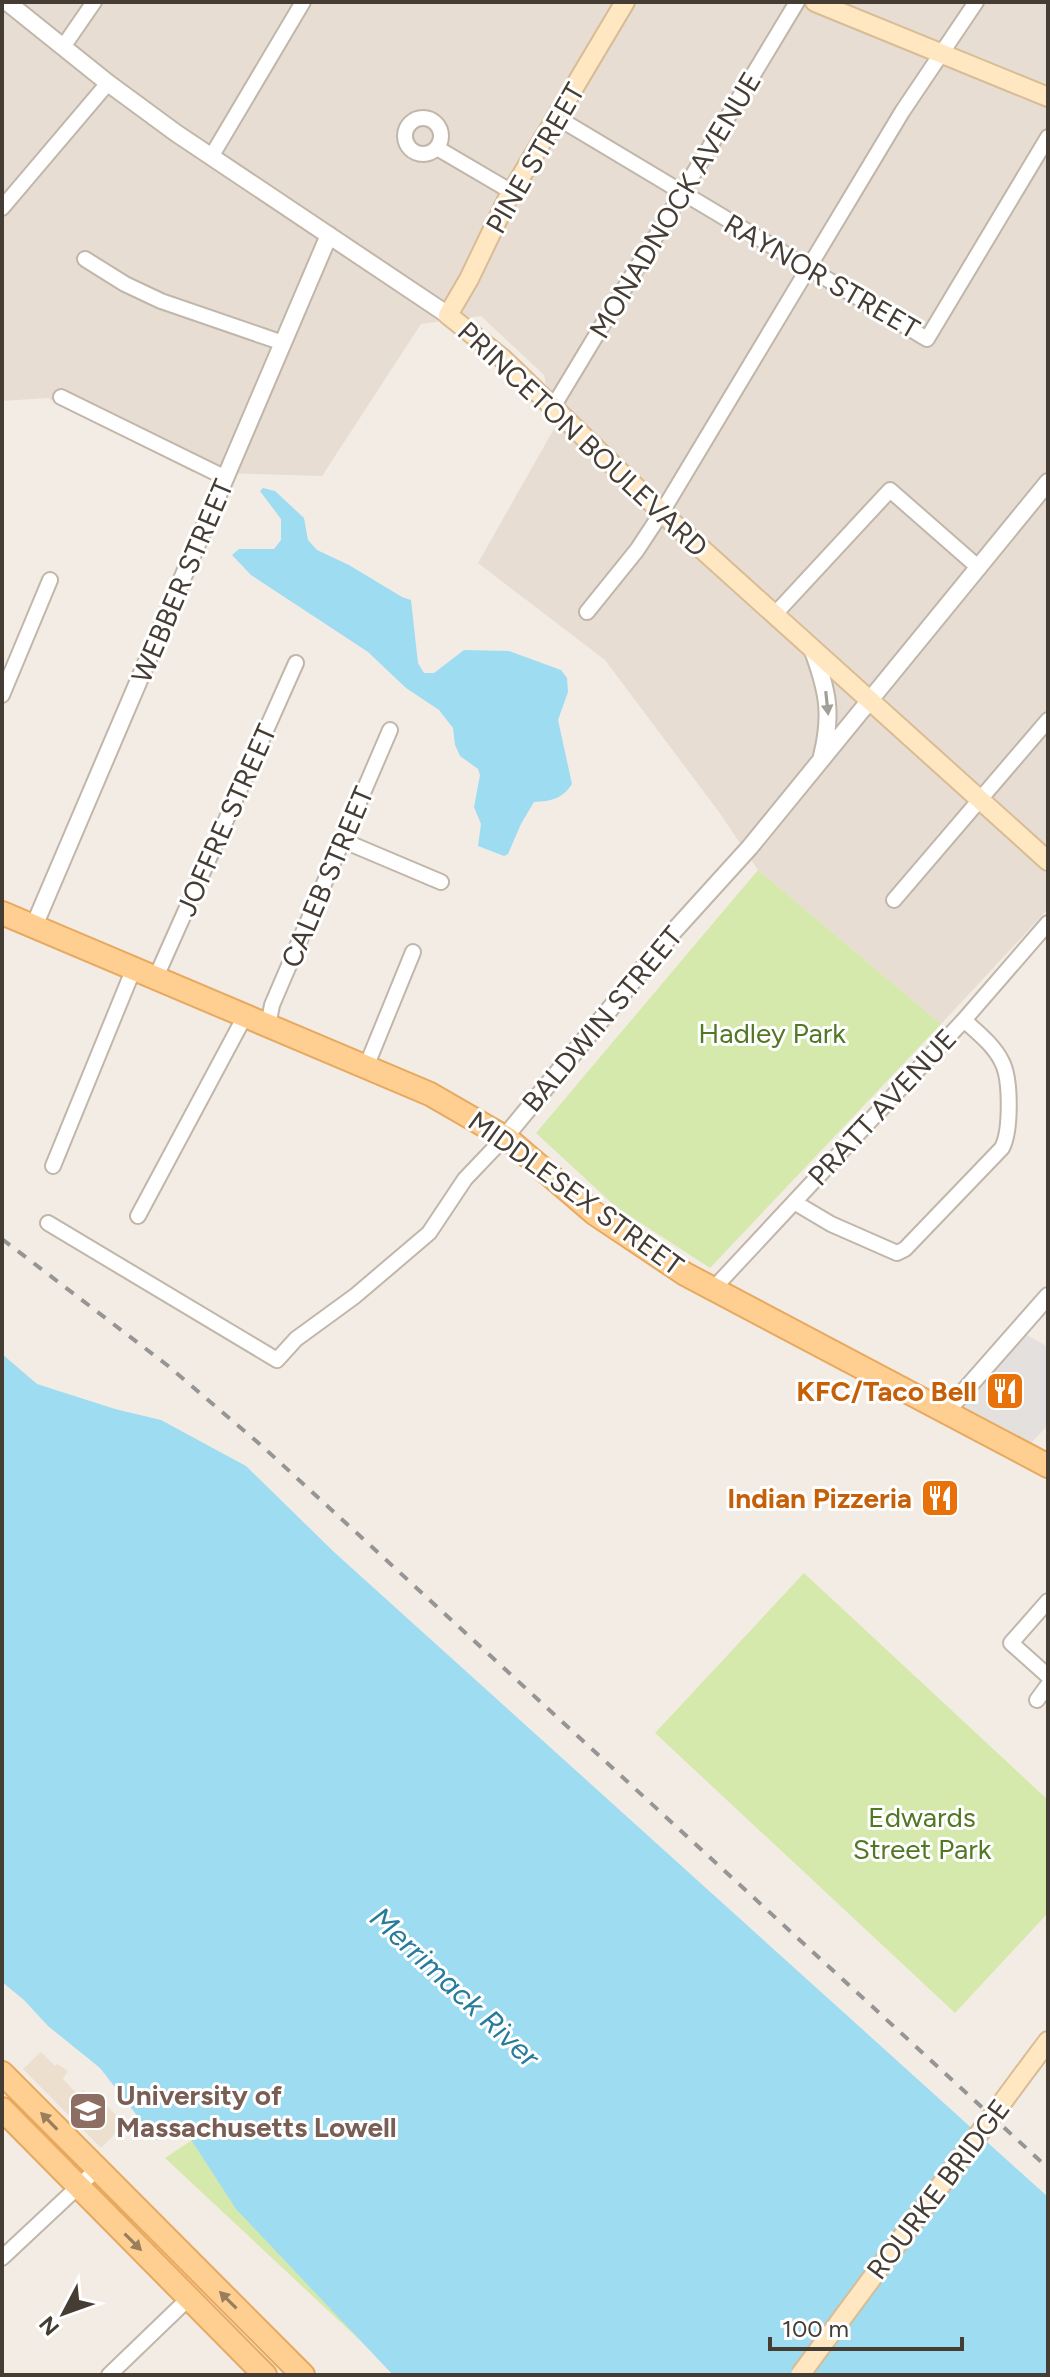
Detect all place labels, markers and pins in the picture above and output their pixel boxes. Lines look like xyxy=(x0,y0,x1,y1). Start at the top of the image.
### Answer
restaurant icon: KFC/Taco Bell xyxy=(984,1370,1026,1412)
place label: KFC/Taco Bell xyxy=(796,1374,977,1408)
restaurant icon: Indian Pizzeria xyxy=(919,1477,961,1519)
place label: Indian Pizzeria xyxy=(727,1481,912,1515)
place label: University of Massachusetts Lowell xyxy=(116,2078,397,2144)
school or university icon: University of Massachusetts Lowell xyxy=(67,2090,109,2132)

